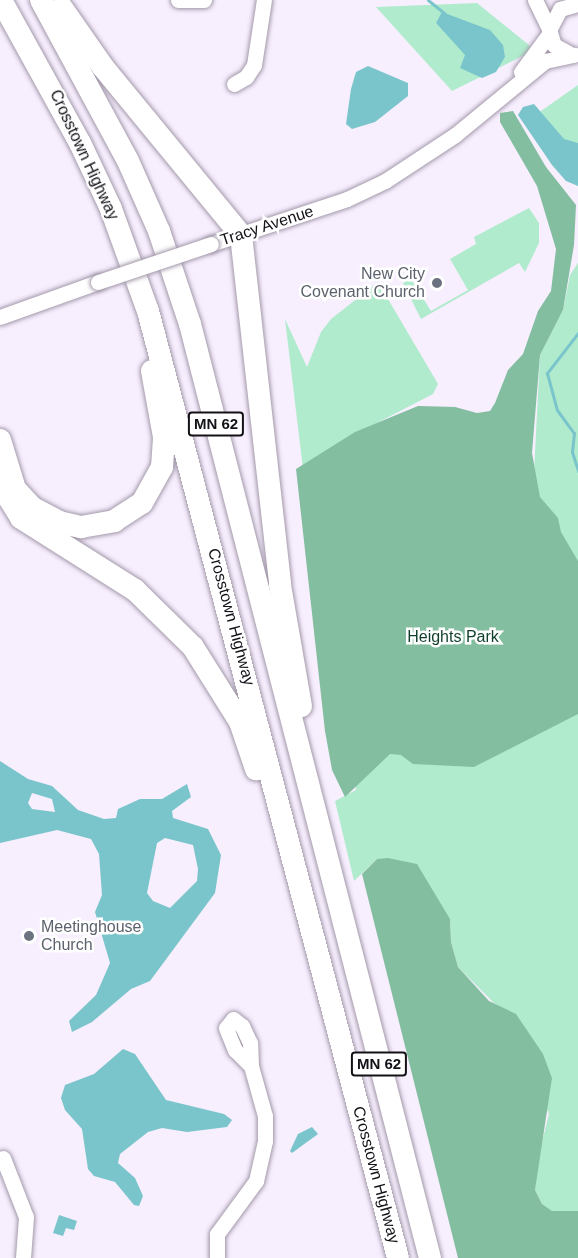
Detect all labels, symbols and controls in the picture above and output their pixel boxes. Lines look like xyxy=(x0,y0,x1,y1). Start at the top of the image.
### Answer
street label: Crosstown Highway xyxy=(45,87,123,223)
street label: Tracy Avenue xyxy=(218,202,316,250)
place label: New City Covenant Church xyxy=(300,264,425,302)
marker: New City Covenant Church xyxy=(430,276,444,290)
road number: MN 62 xyxy=(188,412,244,436)
street label: Crosstown Highway xyxy=(203,546,259,688)
park label: Heights Park xyxy=(407,627,499,647)
place label: Meetinghouse Church xyxy=(41,917,142,955)
marker: Meetinghouse Church xyxy=(22,929,36,943)
road number: MN 62 xyxy=(350,1052,407,1076)
street label: Crosstown Highway xyxy=(348,1104,404,1246)

